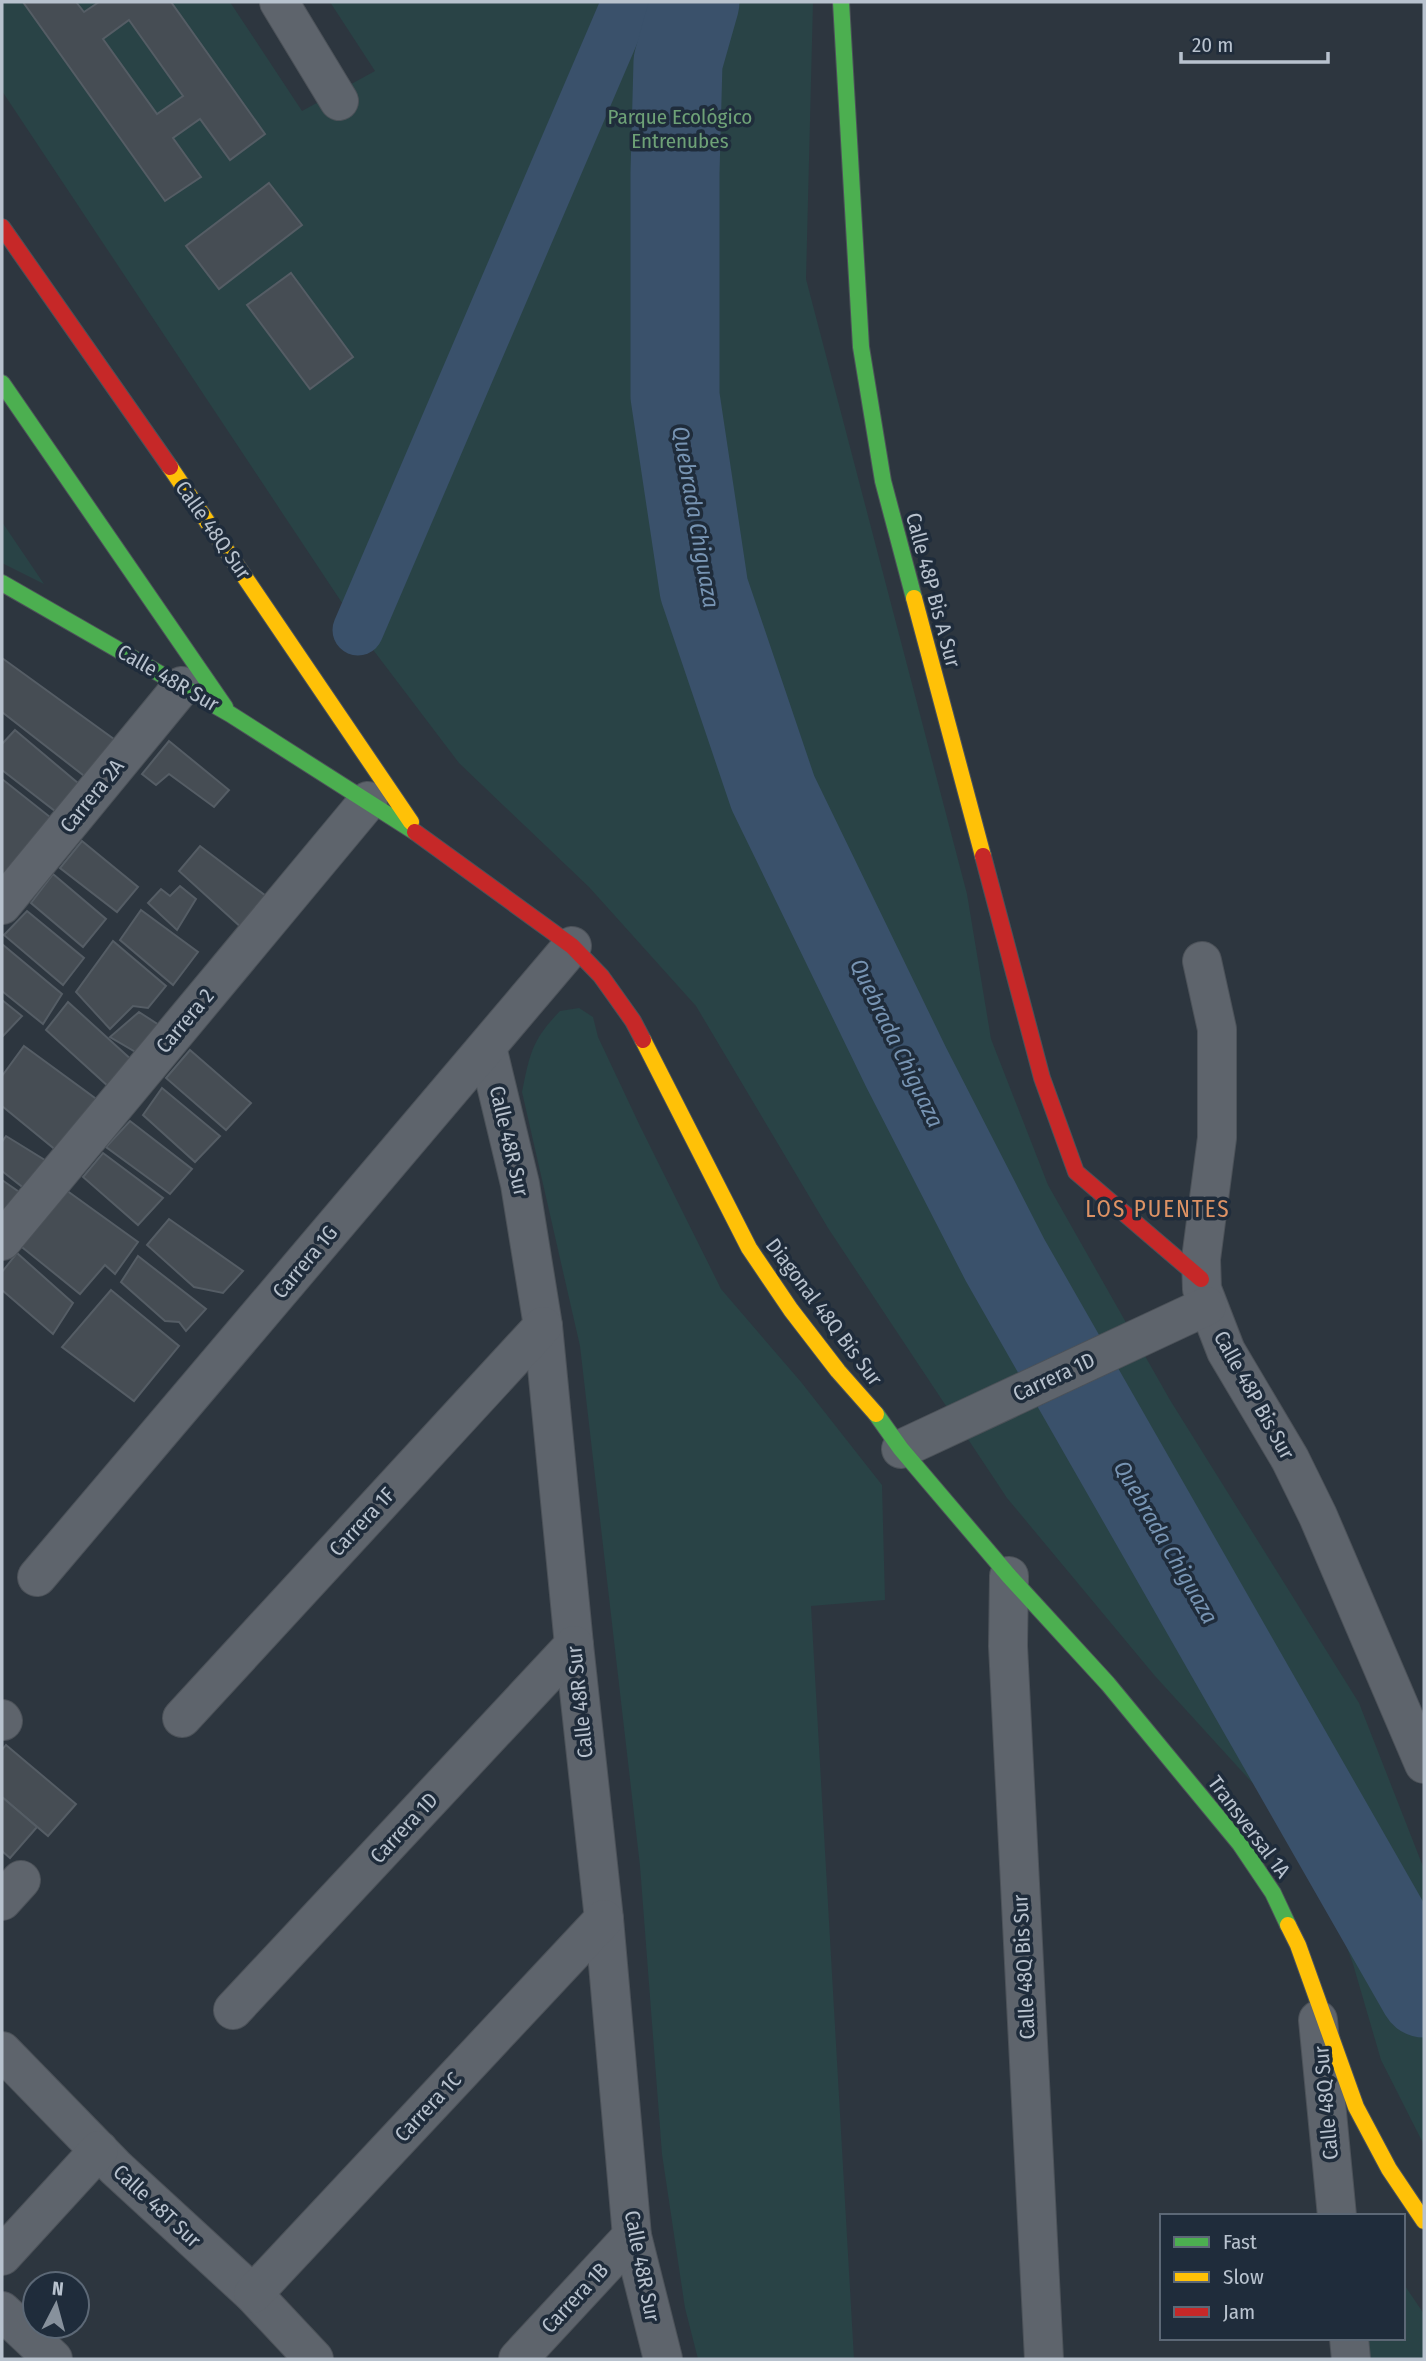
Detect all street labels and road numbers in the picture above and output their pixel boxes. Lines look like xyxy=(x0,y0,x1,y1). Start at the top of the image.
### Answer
street label: Calle 48Q Sur xyxy=(170,476,257,585)
street label: Calle 48P Bis A Sur xyxy=(900,510,966,671)
street label: Calle 48R Sur xyxy=(113,639,224,718)
street label: Carrera 2A xyxy=(54,754,130,838)
street label: Carrera 2 xyxy=(150,983,220,1059)
street label: Calle 48R Sur xyxy=(484,1083,534,1199)
street label: Carrera 1G xyxy=(267,1220,343,1304)
street label: Diagonal 48Q Bis Sur xyxy=(760,1233,888,1391)
street label: Calle 48P Bis Sur xyxy=(1208,1326,1300,1464)
street label: Carrera 1D xyxy=(1009,1347,1099,1407)
street label: Carrera 1F xyxy=(324,1482,400,1562)
street label: Calle 48R Sur xyxy=(561,1644,599,1759)
street label: Transversal 1A xyxy=(1202,1771,1296,1883)
street label: Carrera 1D xyxy=(365,1787,443,1869)
street label: Calle 48Q Bis Sur xyxy=(1007,1893,1041,2040)
street label: Calle 48Q Sur xyxy=(1308,2044,1344,2161)
street label: Carrera 1C xyxy=(389,2066,467,2147)
street label: Calle 48T Sur xyxy=(108,2159,207,2254)
street label: Calle 48R Sur xyxy=(618,2208,666,2324)
street label: Carrera 1B xyxy=(536,2257,614,2339)

